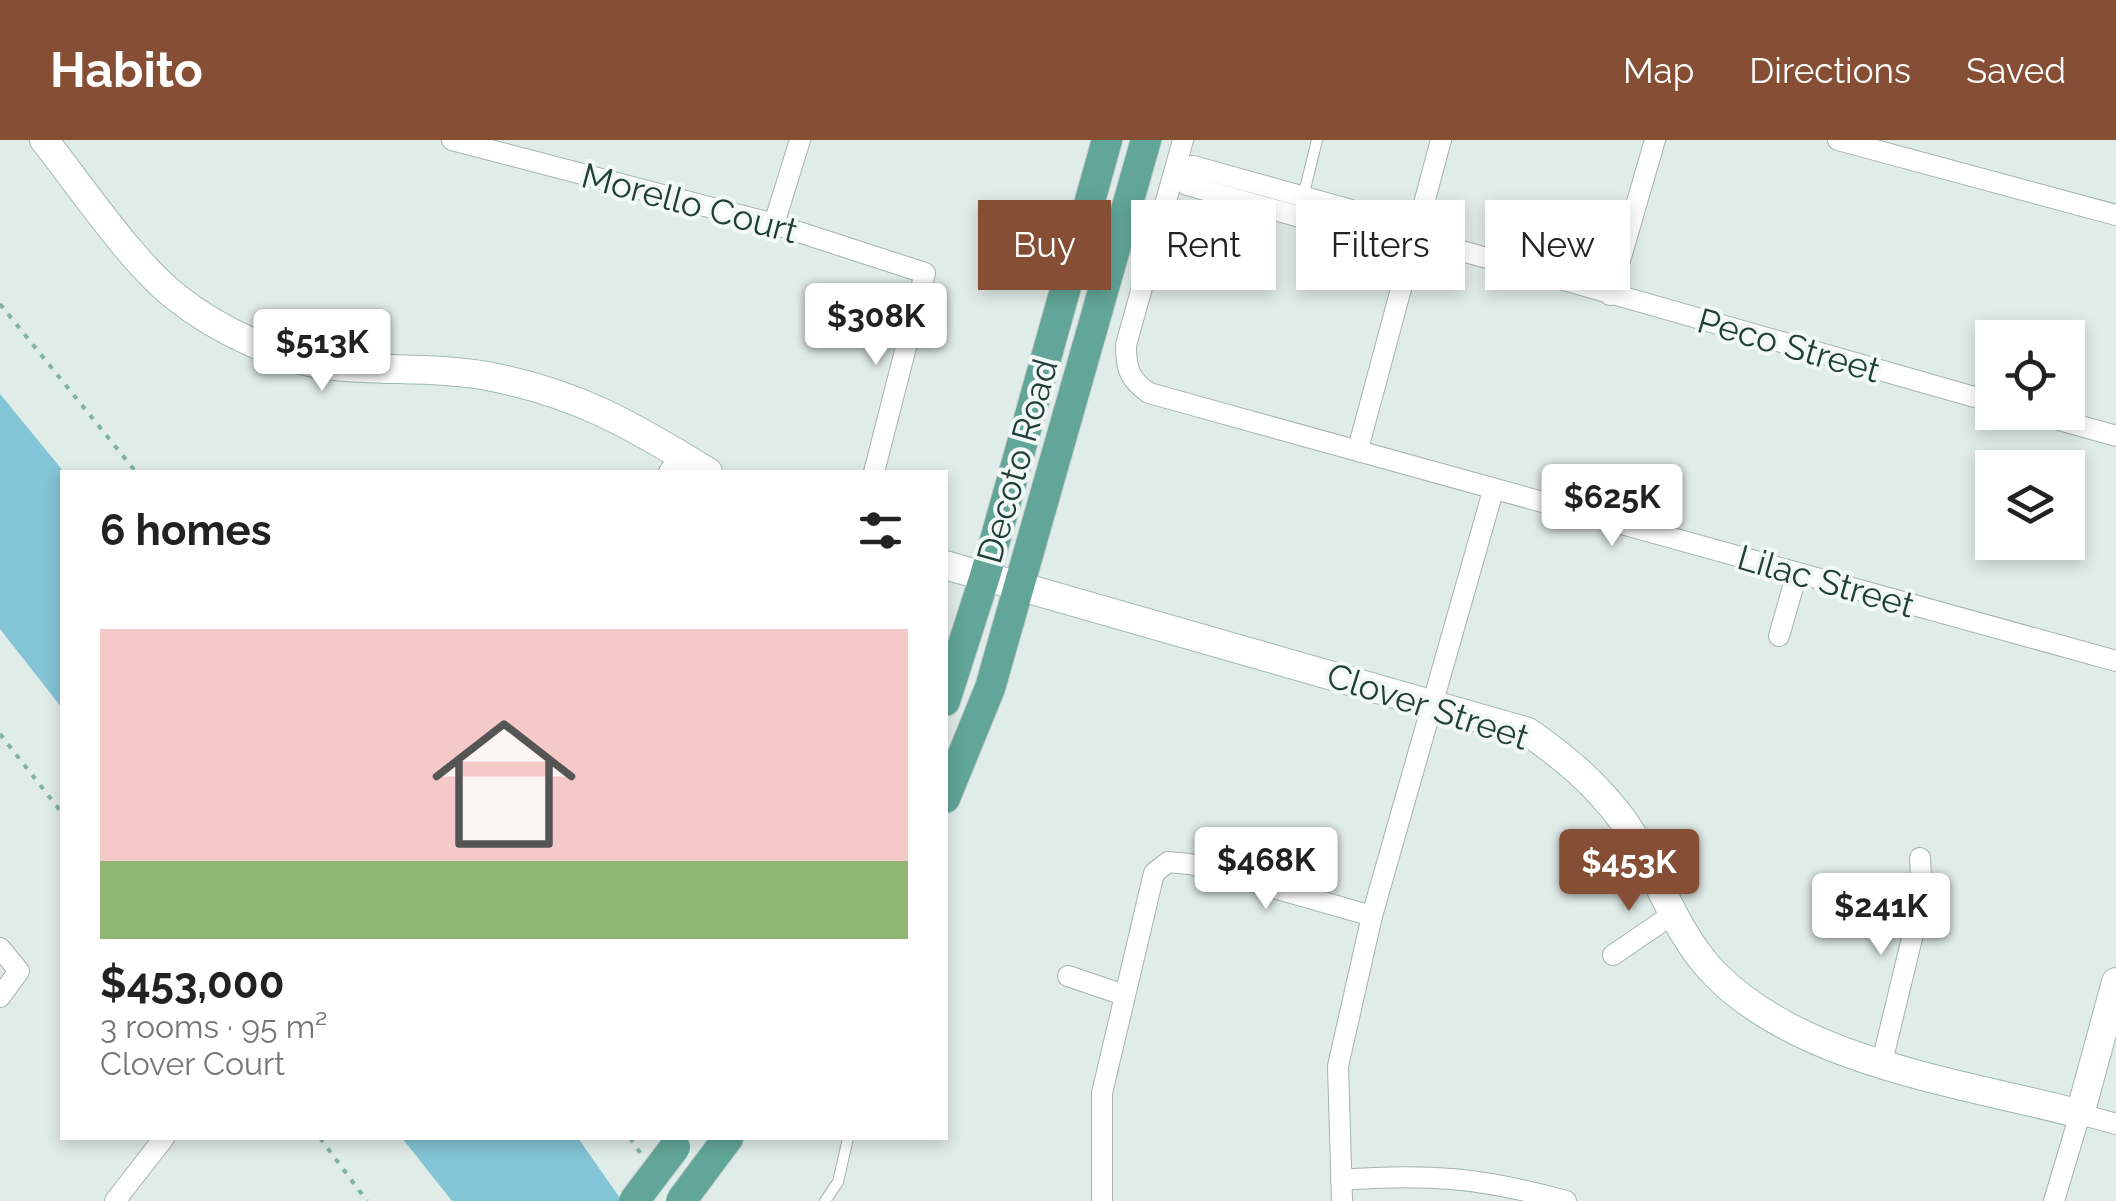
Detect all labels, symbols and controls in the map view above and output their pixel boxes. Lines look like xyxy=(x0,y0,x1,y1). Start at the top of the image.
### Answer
text: Habito xyxy=(50,42,203,98)
text: Map xyxy=(1623,50,1694,91)
text: Directions xyxy=(1749,50,1911,91)
text: Saved xyxy=(1966,50,2066,91)
street label: Morello Court xyxy=(578,154,803,252)
chip: Buy xyxy=(978,200,1111,290)
chip: Rent xyxy=(1131,200,1276,290)
chip: Filters xyxy=(1296,200,1465,290)
chip: New xyxy=(1485,200,1630,290)
pin: $308K xyxy=(806,283,946,368)
text: $308K xyxy=(827,297,925,334)
street label: Peco Street xyxy=(1693,299,1885,391)
pin: $513K xyxy=(252,309,392,394)
map controls xyxy=(1975,320,2085,560)
button: locate xyxy=(1975,320,2085,430)
text: $513K xyxy=(275,323,369,360)
street label: Decoto Road xyxy=(968,354,1066,568)
button: layers xyxy=(1975,450,2085,560)
pin: $625K xyxy=(1542,464,1682,549)
text: $625K xyxy=(1564,478,1660,515)
icon: filters xyxy=(853,503,908,558)
text: 6 homes xyxy=(100,506,271,555)
street label: Lilac Street xyxy=(1733,536,1919,626)
street label: Clover Street xyxy=(1322,654,1534,758)
icon: home xyxy=(414,694,594,874)
pin: $468K xyxy=(1196,827,1336,912)
pin: $453K xyxy=(1559,829,1699,914)
text: $468K xyxy=(1217,841,1315,878)
text: $453K xyxy=(1581,843,1677,880)
pin: $241K xyxy=(1811,873,1951,958)
text: $241K xyxy=(1834,887,1928,924)
text: $453,000 xyxy=(100,959,284,1008)
text: 3 rooms · 95 m² xyxy=(100,1008,327,1045)
text: Clover Court xyxy=(100,1045,285,1082)

